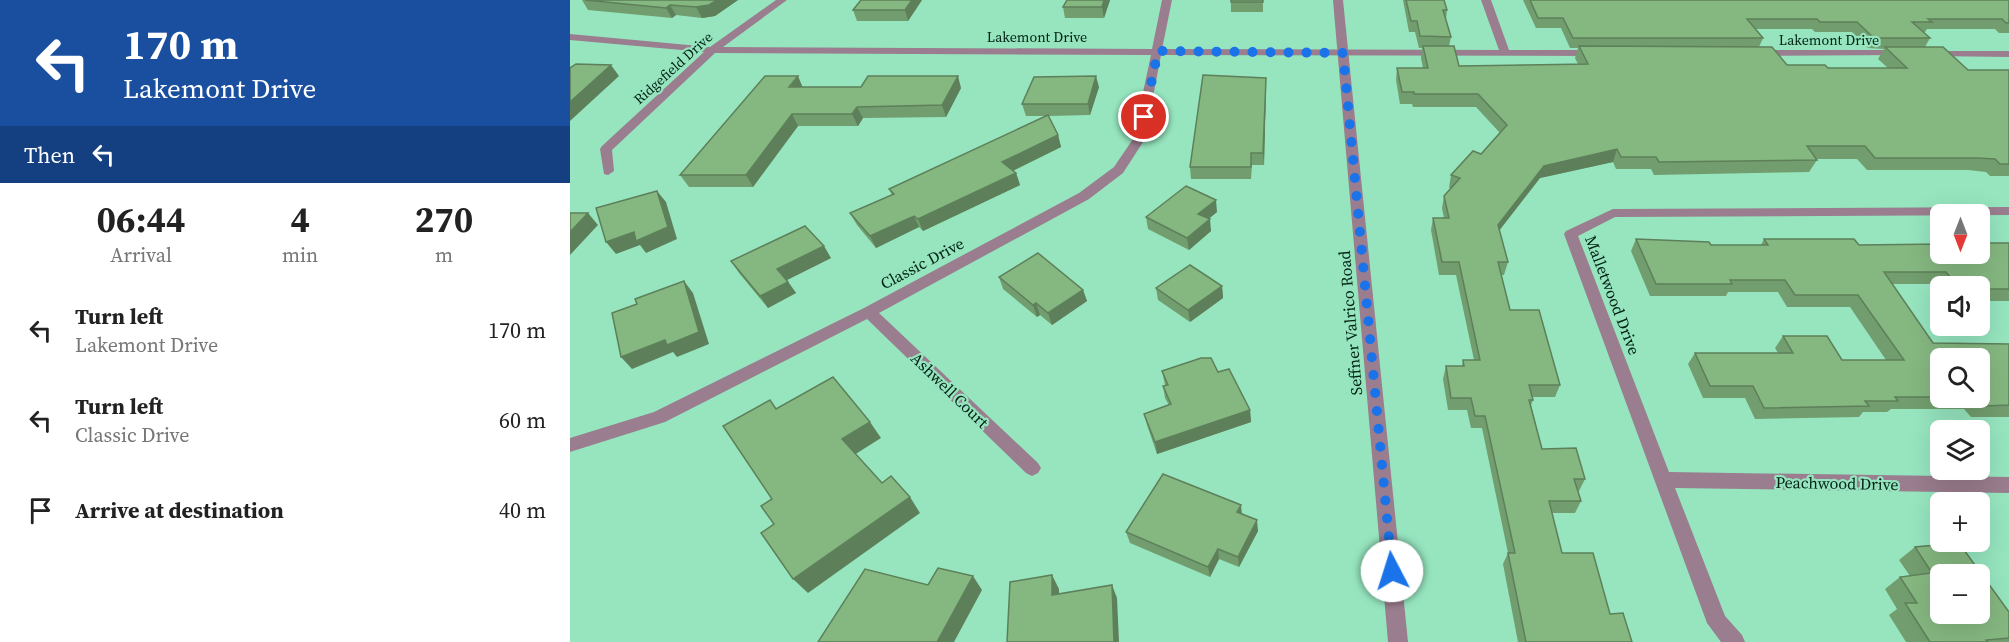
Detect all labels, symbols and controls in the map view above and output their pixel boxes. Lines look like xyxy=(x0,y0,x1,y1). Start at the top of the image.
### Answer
text: 170 m xyxy=(123,15,238,73)
icon: left xyxy=(24,24,102,102)
street label: Ridgefield Drive xyxy=(629,27,717,109)
street label: Lakemont Drive xyxy=(987,27,1087,47)
street label: Lakemont Drive xyxy=(1779,30,1879,50)
text: Lakemont Drive xyxy=(123,70,316,107)
pin xyxy=(1118,91,1169,142)
icon: arrive xyxy=(1127,100,1160,133)
icon: left xyxy=(87,138,120,171)
text: Then xyxy=(24,140,75,170)
text: 06:44 xyxy=(97,195,185,244)
text: 4 xyxy=(290,195,310,244)
text: 270 xyxy=(415,195,473,244)
north arrow xyxy=(1930,204,1990,264)
map controls xyxy=(1930,204,1990,624)
street label: Classic Drive xyxy=(876,232,968,294)
street label: Malletwood Drive xyxy=(1580,232,1646,358)
text: Arrival xyxy=(110,241,172,269)
text: min xyxy=(282,241,318,269)
text: m xyxy=(435,241,453,269)
street label: Seffner Valrico Road xyxy=(1333,250,1367,396)
button: sound xyxy=(1930,276,1990,336)
text: Turn left xyxy=(75,301,163,331)
icon: left xyxy=(24,314,57,347)
text: 170 m xyxy=(488,315,546,345)
text: Lakemont Drive xyxy=(75,331,218,359)
street label: Ashwell Court xyxy=(906,347,994,433)
button: search xyxy=(1930,348,1990,408)
text: Turn left xyxy=(75,391,163,421)
icon: left xyxy=(24,404,57,437)
text: 60 m xyxy=(499,405,546,435)
button: layers xyxy=(1930,420,1990,480)
text: Classic Drive xyxy=(75,421,190,449)
street label: Peachwood Drive xyxy=(1775,471,1899,495)
button: + xyxy=(1930,492,1990,552)
icon: arrive xyxy=(24,494,57,527)
text: Arrive at destination xyxy=(75,495,284,525)
text: 40 m xyxy=(499,495,546,525)
position arrow xyxy=(1360,539,1424,603)
button: − xyxy=(1930,564,1990,624)

